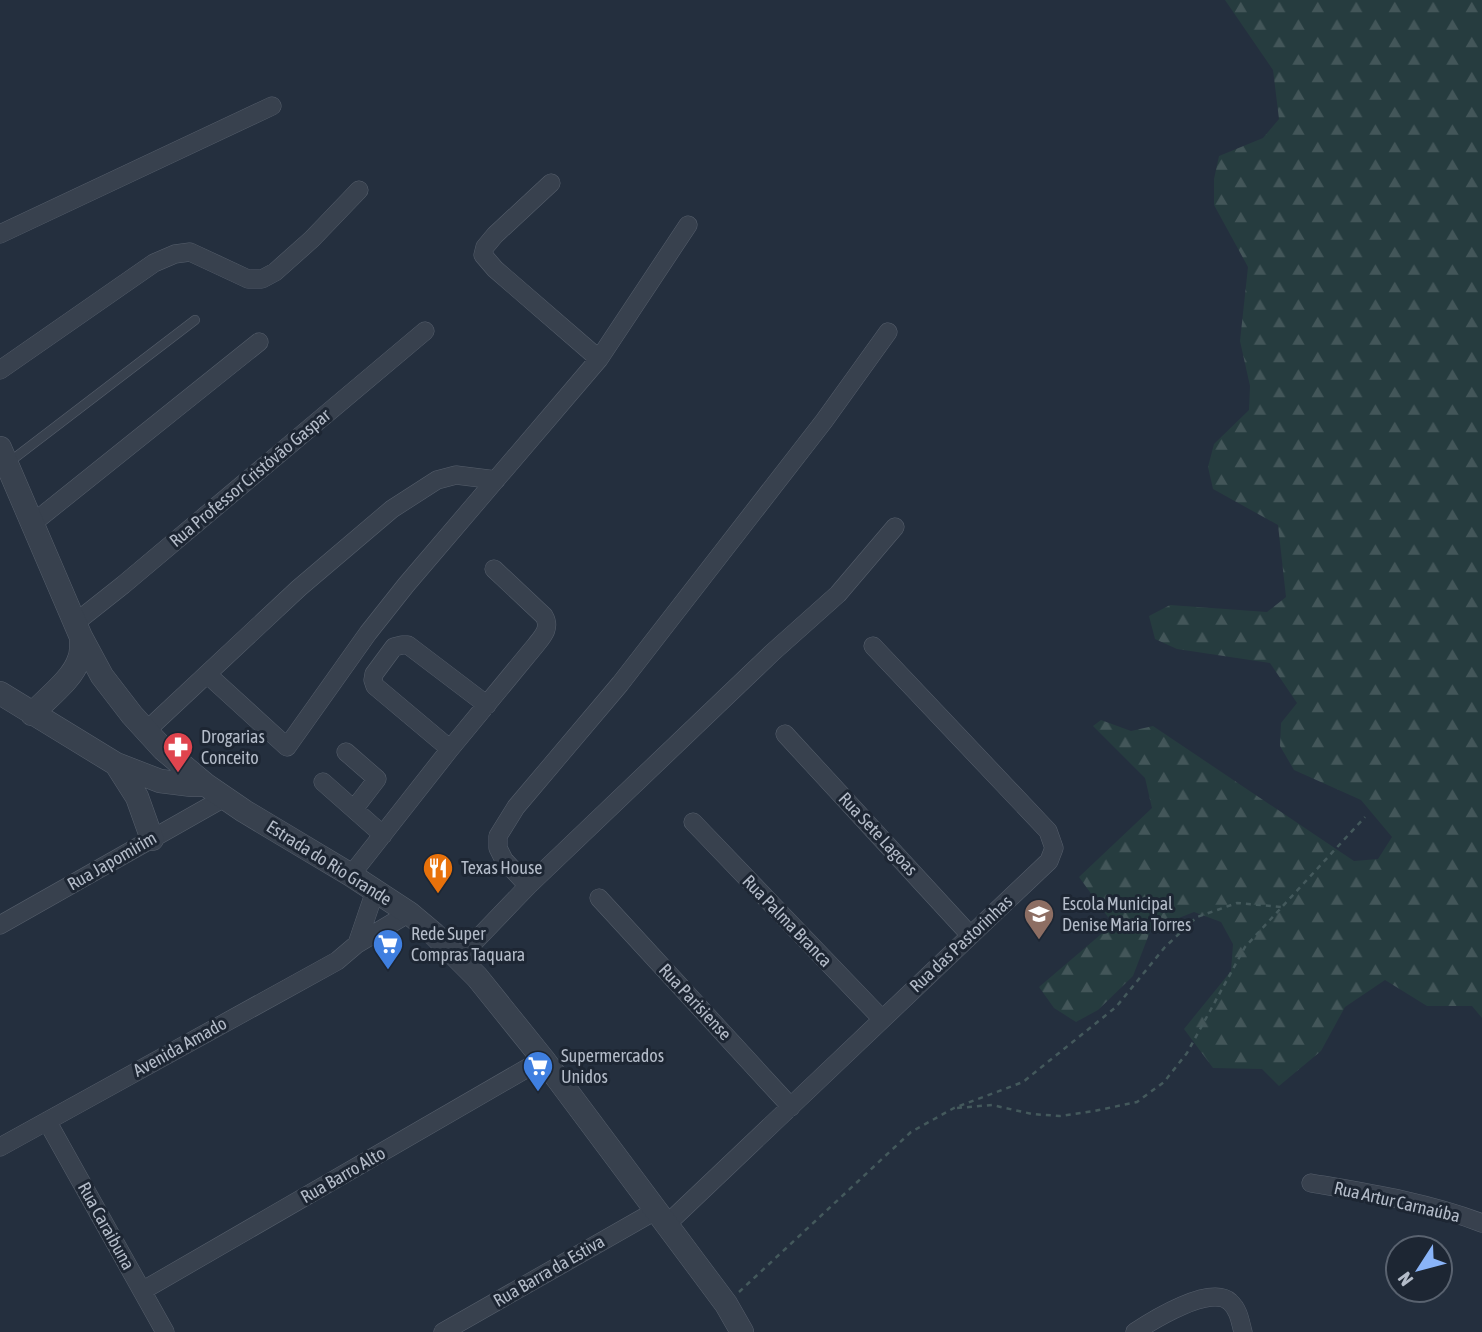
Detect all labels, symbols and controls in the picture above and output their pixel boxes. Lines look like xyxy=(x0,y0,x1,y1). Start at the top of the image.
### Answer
street label: Rua Professor Cristóvão Gaspar xyxy=(165,404,335,551)
place label: Drogarias Conceito xyxy=(201,726,265,768)
pharmacy icon: Drogarias Conceito xyxy=(161,730,195,774)
street label: Rua Sete Lagoas xyxy=(835,788,922,880)
street label: Estrada do Rio Grande xyxy=(263,816,396,910)
street label: Rua Japomirim xyxy=(64,827,160,894)
restaurant icon: Texas House xyxy=(421,851,455,895)
place label: Texas House xyxy=(461,857,542,878)
street label: Rua Palma Branca xyxy=(738,870,836,971)
street label: Rua das Pastorinhas xyxy=(905,891,1016,997)
place label: Escola Municipal Denise Maria Torres xyxy=(1062,893,1191,935)
school or university icon: Escola Municipal Denise Maria Torres xyxy=(1022,897,1056,941)
place label: Rede Super Compras Taquara xyxy=(411,923,525,965)
supermarket icon: Rede Super Compras Taquara xyxy=(371,927,405,971)
street label: Rua Parisiense xyxy=(655,959,736,1044)
street label: Avenida Amado xyxy=(129,1012,230,1081)
place label: Supermercados Unidos xyxy=(561,1045,664,1087)
supermarket icon: Supermercados Unidos xyxy=(521,1049,555,1093)
street label: Rua Barro Alto xyxy=(297,1142,389,1207)
street label: Rua Artur Carnaúba xyxy=(1332,1177,1462,1226)
street label: Rua Caraibuna xyxy=(74,1178,139,1273)
street label: Rua Barra da Estiva xyxy=(489,1230,608,1311)
north arrow xyxy=(1384,1234,1454,1304)
text: N xyxy=(1393,1268,1417,1290)

